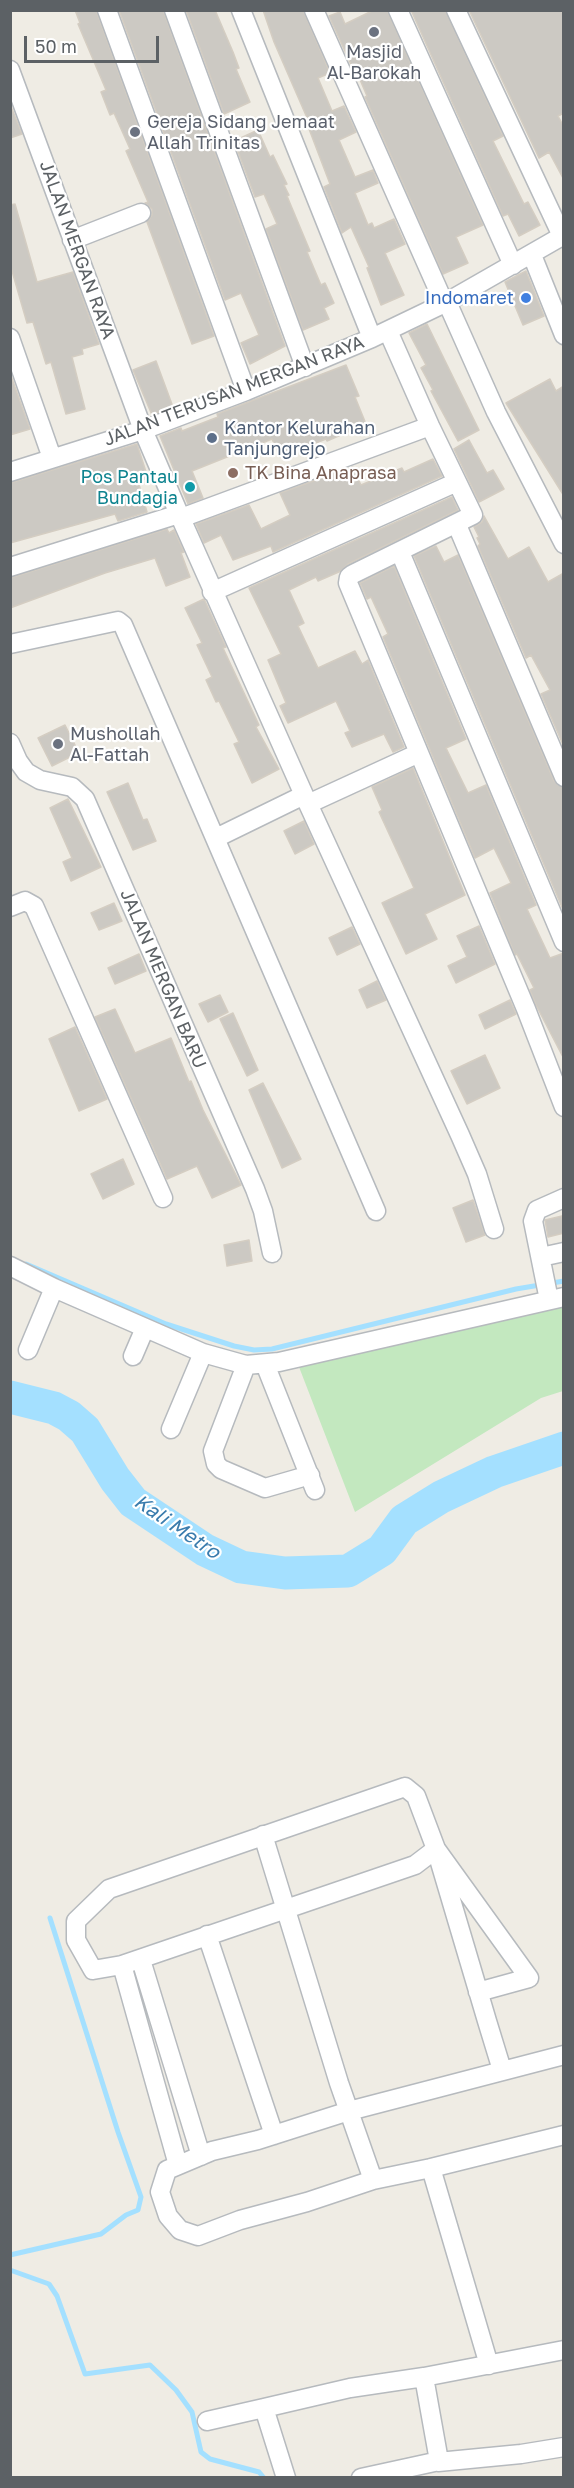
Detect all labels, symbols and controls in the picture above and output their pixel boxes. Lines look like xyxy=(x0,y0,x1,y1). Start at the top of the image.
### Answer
scale bar xyxy=(27,24,162,62)
marker: Masjid Al-Barokah xyxy=(367,25,381,39)
text: 50 m xyxy=(35,35,77,57)
place label: Masjid Al-Barokah xyxy=(327,41,421,84)
place label: Gereja Sidang Jemaat Allah Trinitas xyxy=(147,111,335,154)
marker: Gereja Sidang Jemaat Allah Trinitas xyxy=(128,125,142,139)
street label: JALAN MERGAN RAYA xyxy=(35,158,119,342)
place label: Indomaret xyxy=(425,287,514,309)
marker: Indomaret xyxy=(519,291,533,305)
street label: JALAN TERUSAN MERGAN RAYA xyxy=(101,331,367,451)
place label: Kantor Kelurahan Tanjungrejo xyxy=(224,417,375,460)
marker: Kantor Kelurahan Tanjungrejo xyxy=(205,431,219,445)
place label: TK Bina Anaprasa xyxy=(245,462,397,484)
place label: Pos Pantau Bundagia xyxy=(81,466,178,508)
marker: TK Bina Anaprasa xyxy=(226,466,240,480)
marker: Pos Pantau Bundagia xyxy=(183,480,197,494)
place label: Mushollah Al-Fattah xyxy=(70,723,161,766)
marker: Mushollah Al-Fattah xyxy=(51,737,65,751)
street label: JALAN MERGAN BARU xyxy=(115,886,211,1072)
water label: Kali Metro xyxy=(130,1490,224,1564)

